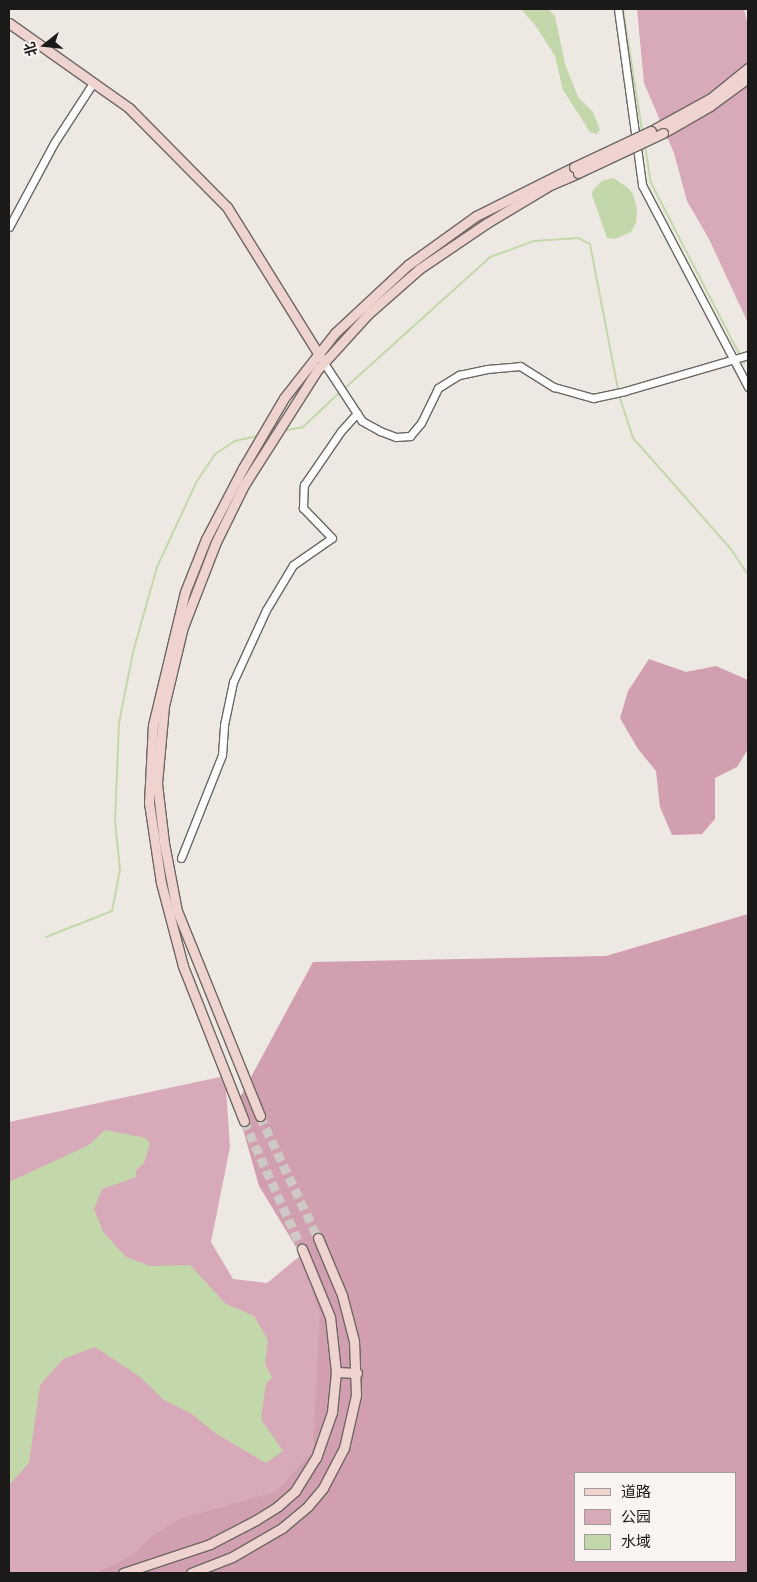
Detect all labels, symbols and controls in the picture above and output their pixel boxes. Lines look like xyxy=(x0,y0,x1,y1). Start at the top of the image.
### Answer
north arrow xyxy=(20,20,70,70)
text: 北 xyxy=(18,40,42,59)
legend xyxy=(574,1472,737,1562)
text: 道路 xyxy=(621,1480,651,1503)
text: 公园 xyxy=(621,1505,651,1528)
text: 水域 xyxy=(621,1530,651,1553)

